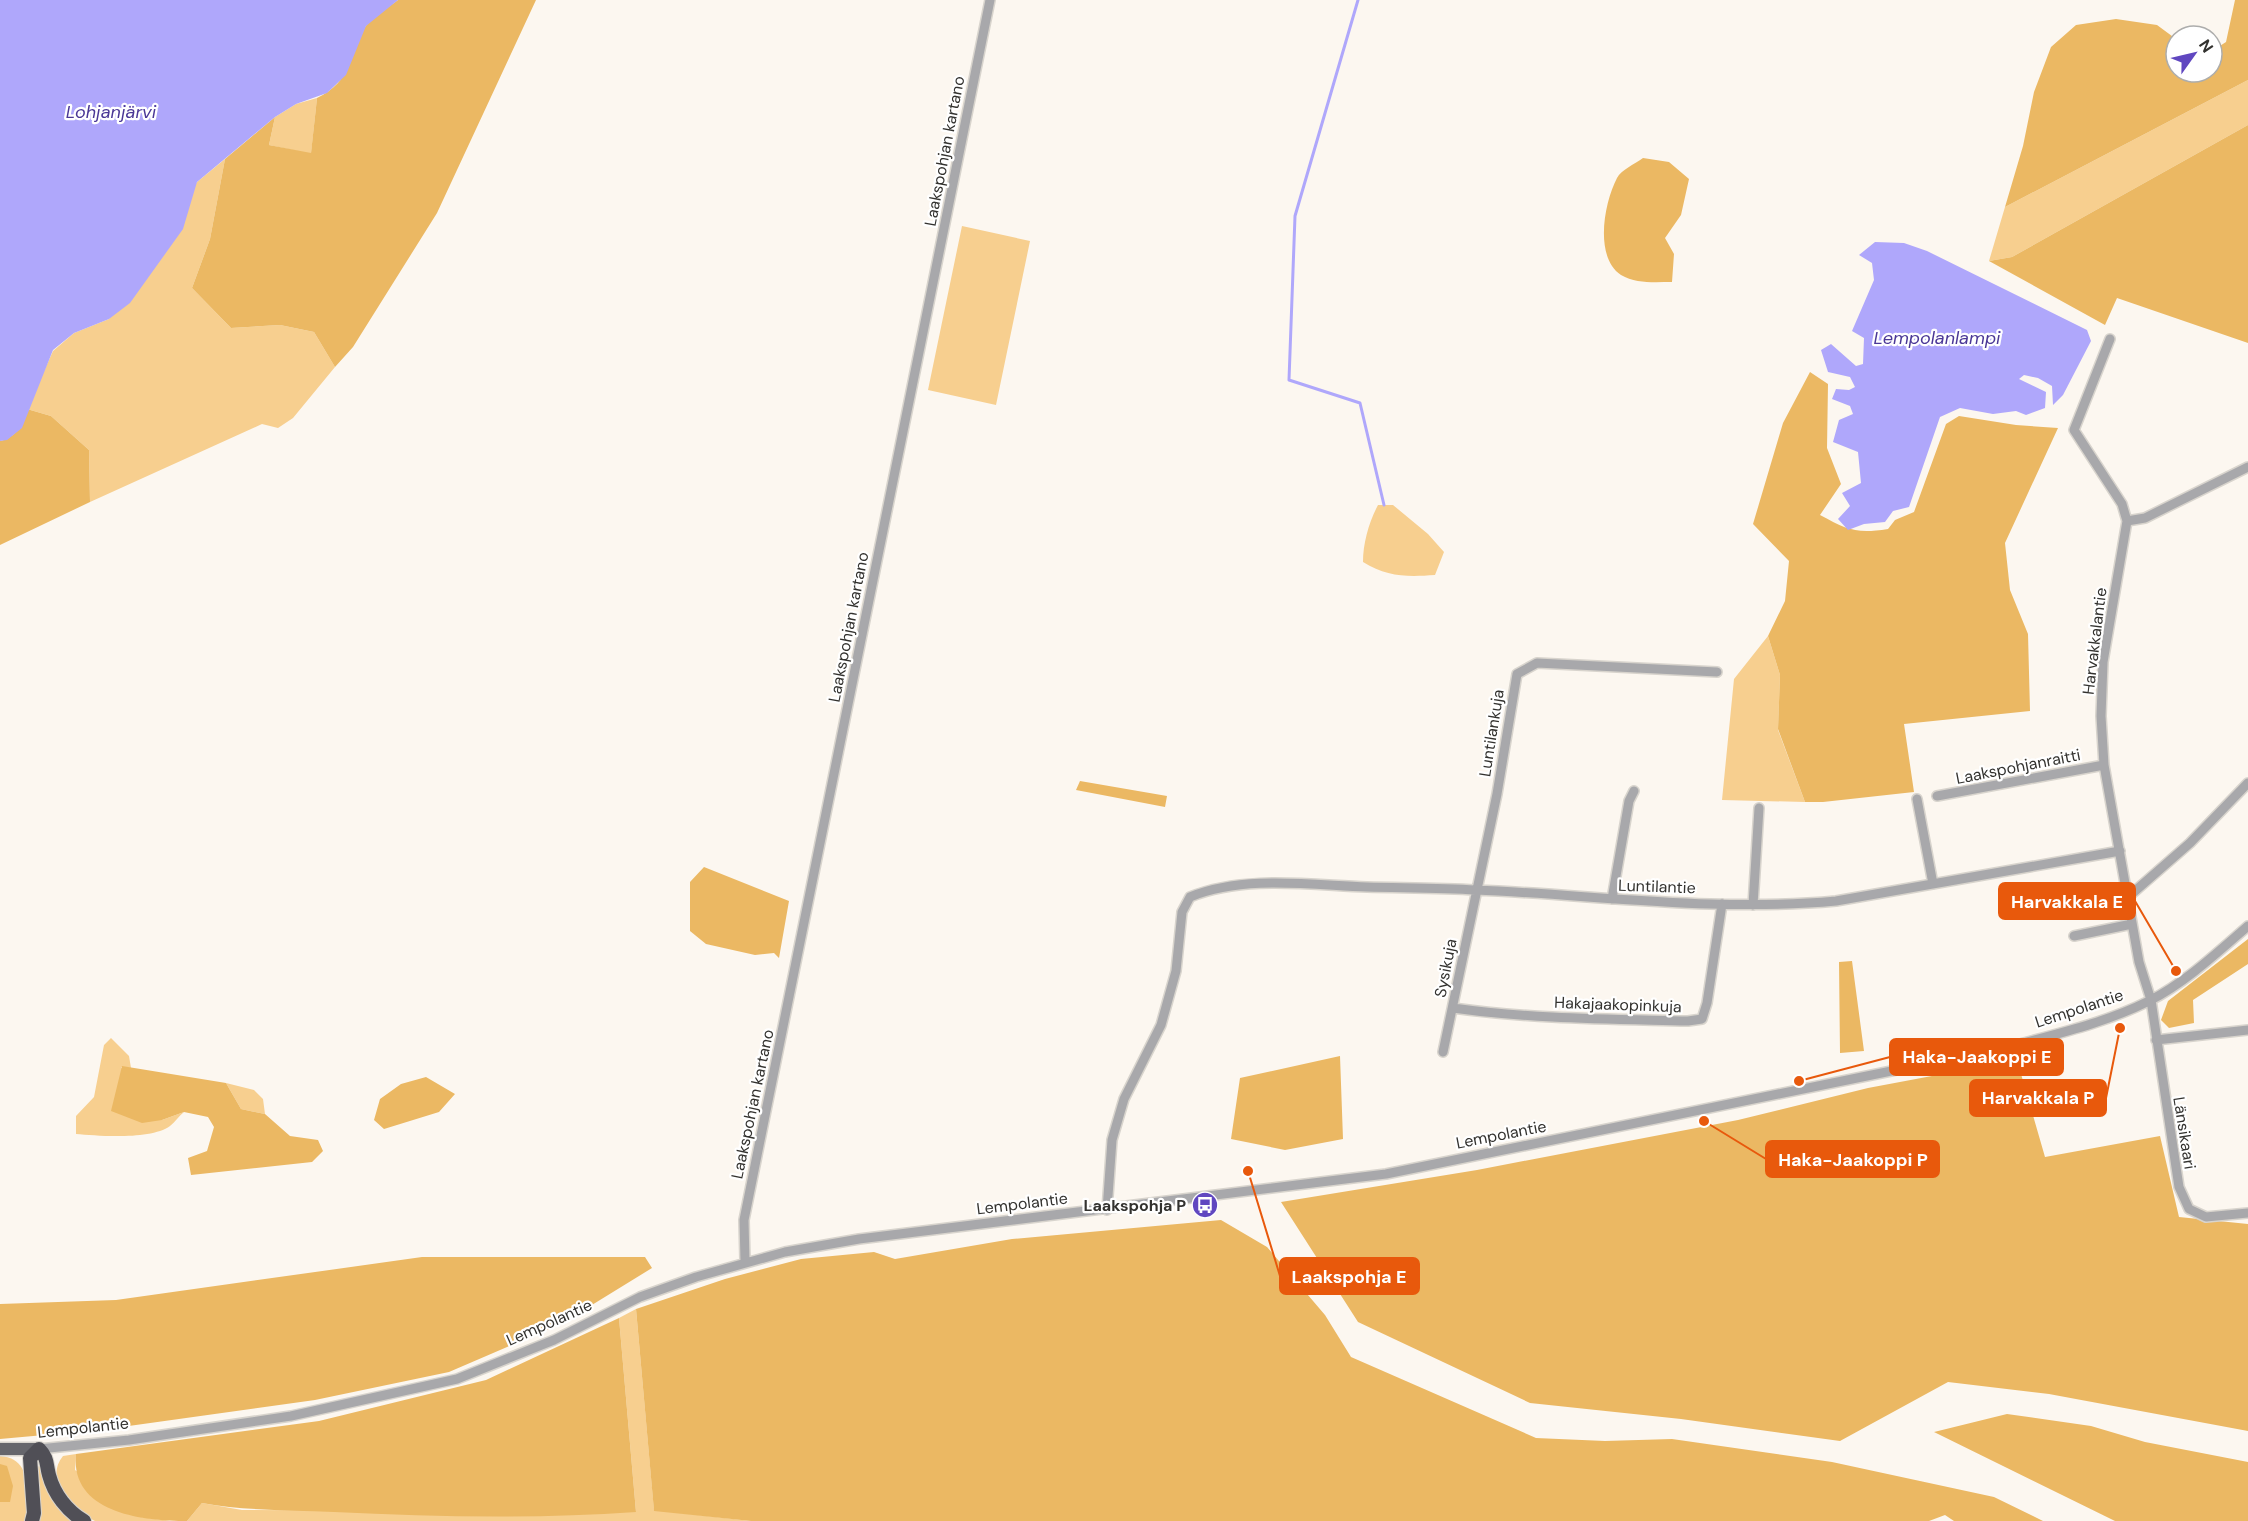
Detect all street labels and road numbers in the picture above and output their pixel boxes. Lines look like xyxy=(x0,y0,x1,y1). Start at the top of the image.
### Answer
street label: Laakspohjan kartano xyxy=(920,74,969,228)
street label: Laakspohjan kartano xyxy=(824,550,873,704)
street label: Harvakkalantie xyxy=(2078,586,2111,696)
street label: Luntilankuja xyxy=(1474,688,1509,778)
street label: Laakspohjanraitti xyxy=(1954,744,2082,789)
street label: Luntilantie xyxy=(1618,875,1696,898)
street label: Sysikuja xyxy=(1430,937,1461,999)
street label: Lempolantie xyxy=(2032,984,2126,1033)
street label: Hakajaakopinkuja xyxy=(1554,992,1682,1017)
street label: Laakspohjan kartano xyxy=(726,1027,779,1181)
street label: Länsikaari xyxy=(2168,1095,2201,1171)
street label: Lempolantie xyxy=(1454,1115,1548,1154)
street label: Lempolantie xyxy=(975,1187,1069,1220)
street label: Lempolantie xyxy=(503,1294,595,1351)
street label: Lempolantie xyxy=(36,1412,130,1443)

